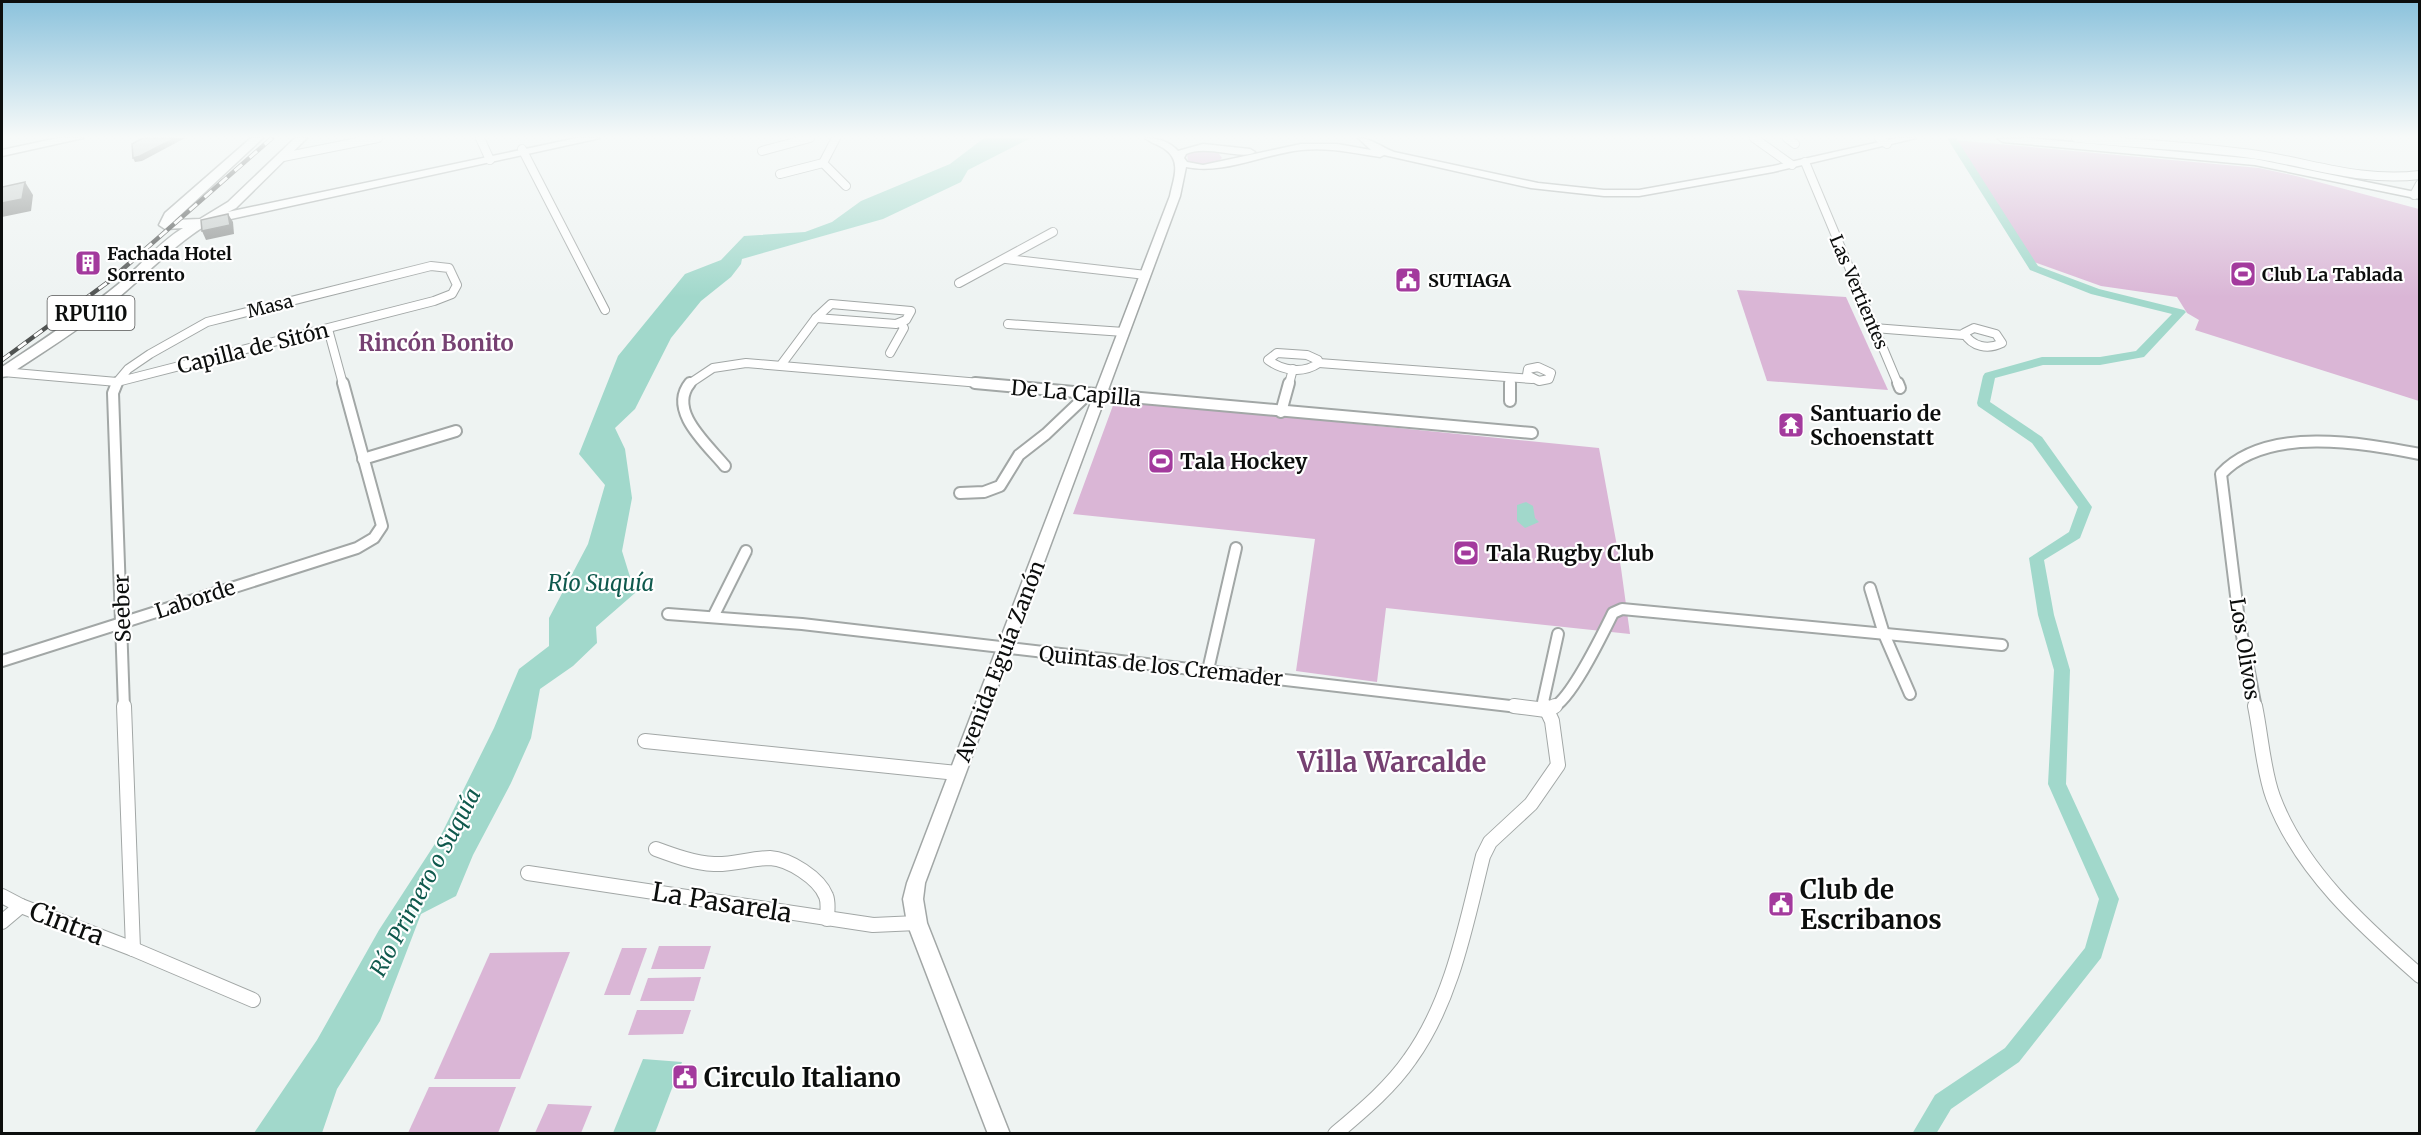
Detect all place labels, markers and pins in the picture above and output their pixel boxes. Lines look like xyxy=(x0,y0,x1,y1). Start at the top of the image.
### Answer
place label: Fachada Hotel Sorrento xyxy=(107,242,232,286)
building icon: Fachada Hotel Sorrento xyxy=(73,248,103,278)
sports icon: Club La Tablada xyxy=(2228,259,2258,289)
place label: Club La Tablada xyxy=(2262,263,2403,286)
public building icon: SUTIAGA xyxy=(1393,265,1423,295)
place label: SUTIAGA xyxy=(1428,269,1511,292)
place label: Santuario de Schoenstatt xyxy=(1810,400,1941,451)
temple icon: Santuario de Schoenstatt xyxy=(1776,410,1806,440)
sports icon: Tala Hockey xyxy=(1146,446,1176,476)
place label: Tala Hockey xyxy=(1180,448,1308,475)
sports icon: Tala Rugby Club xyxy=(1451,538,1481,568)
place label: Tala Rugby Club xyxy=(1486,540,1654,567)
place label: Club de Escribanos xyxy=(1800,873,1942,936)
public building icon: Club de Escribanos xyxy=(1766,889,1796,919)
place label: Circulo Italiano xyxy=(704,1061,901,1094)
public building icon: Circulo Italiano xyxy=(670,1062,700,1092)

